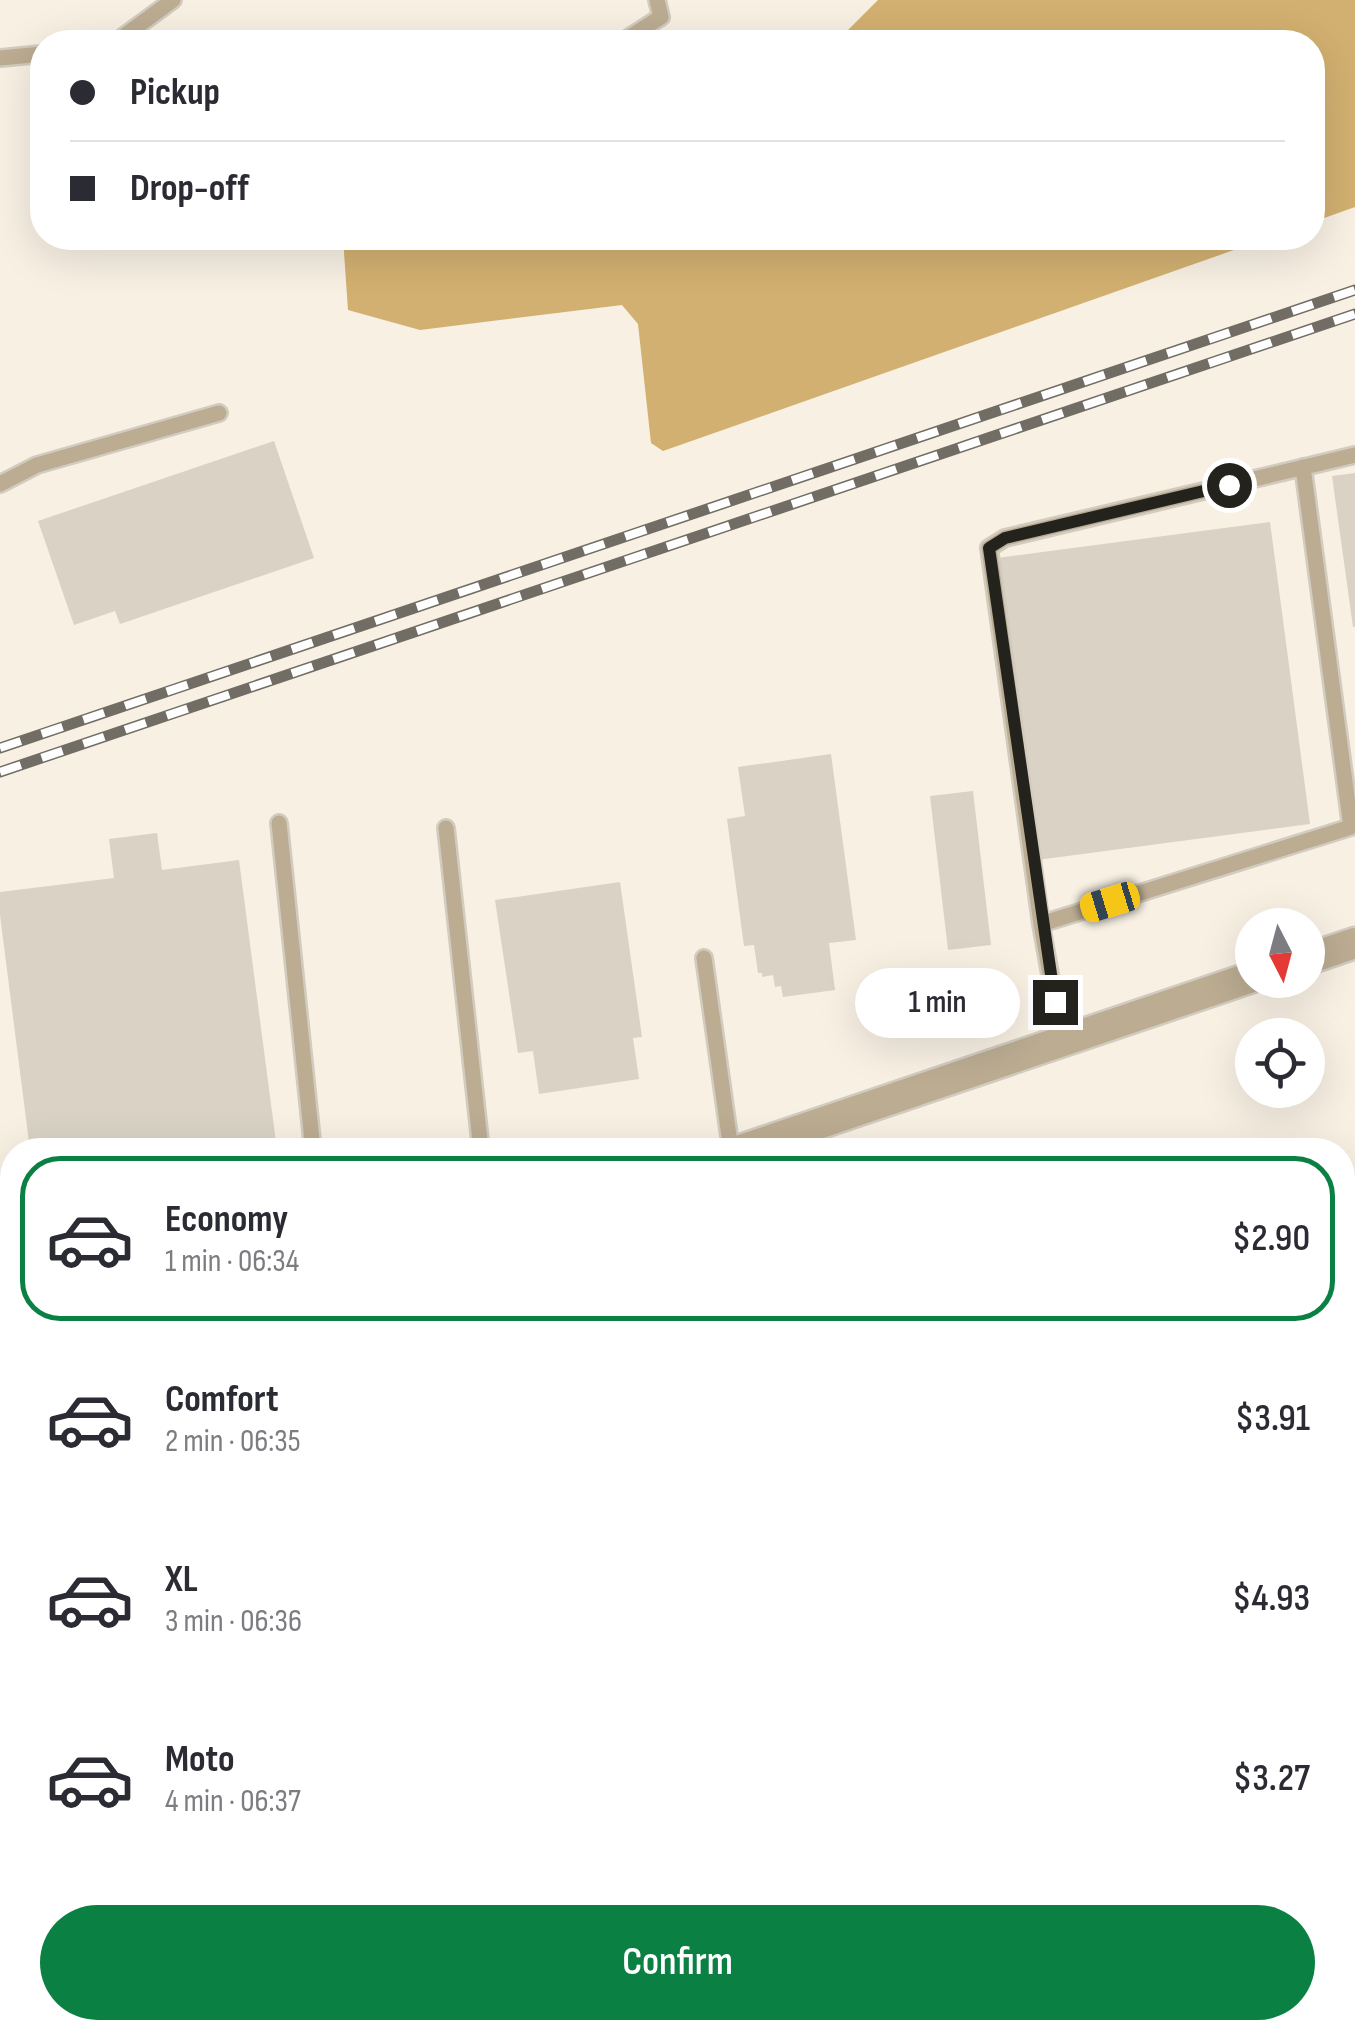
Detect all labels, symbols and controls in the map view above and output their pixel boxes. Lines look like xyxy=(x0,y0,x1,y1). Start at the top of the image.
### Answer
text: Pickup xyxy=(130,70,220,115)
text: Drop-off xyxy=(130,166,249,211)
route start xyxy=(1207,463,1252,508)
car xyxy=(1077,879,1143,925)
north arrow xyxy=(1235,908,1325,998)
map controls xyxy=(1235,908,1325,1108)
callout: 1 min xyxy=(855,967,1020,1037)
route end xyxy=(1033,980,1078,1025)
text: 1 min xyxy=(908,983,967,1022)
button: locate xyxy=(1235,1018,1325,1108)
icon: car xyxy=(45,1194,135,1284)
text: Economy xyxy=(165,1197,288,1242)
text: $2.90 xyxy=(1232,1216,1310,1261)
text: 1 min · 06:34 xyxy=(165,1242,299,1281)
icon: car xyxy=(45,1374,135,1464)
text: Comfort xyxy=(165,1377,279,1422)
text: $3.91 xyxy=(1235,1396,1310,1441)
text: 2 min · 06:35 xyxy=(165,1422,301,1461)
icon: car xyxy=(45,1554,135,1644)
text: XL xyxy=(165,1557,198,1602)
text: $4.93 xyxy=(1232,1576,1310,1621)
text: 3 min · 06:36 xyxy=(165,1602,302,1641)
icon: car xyxy=(45,1734,135,1824)
text: Moto xyxy=(165,1737,235,1782)
text: $3.27 xyxy=(1233,1756,1310,1801)
text: 4 min · 06:37 xyxy=(165,1782,301,1821)
button: Confirm xyxy=(40,1905,1315,2020)

